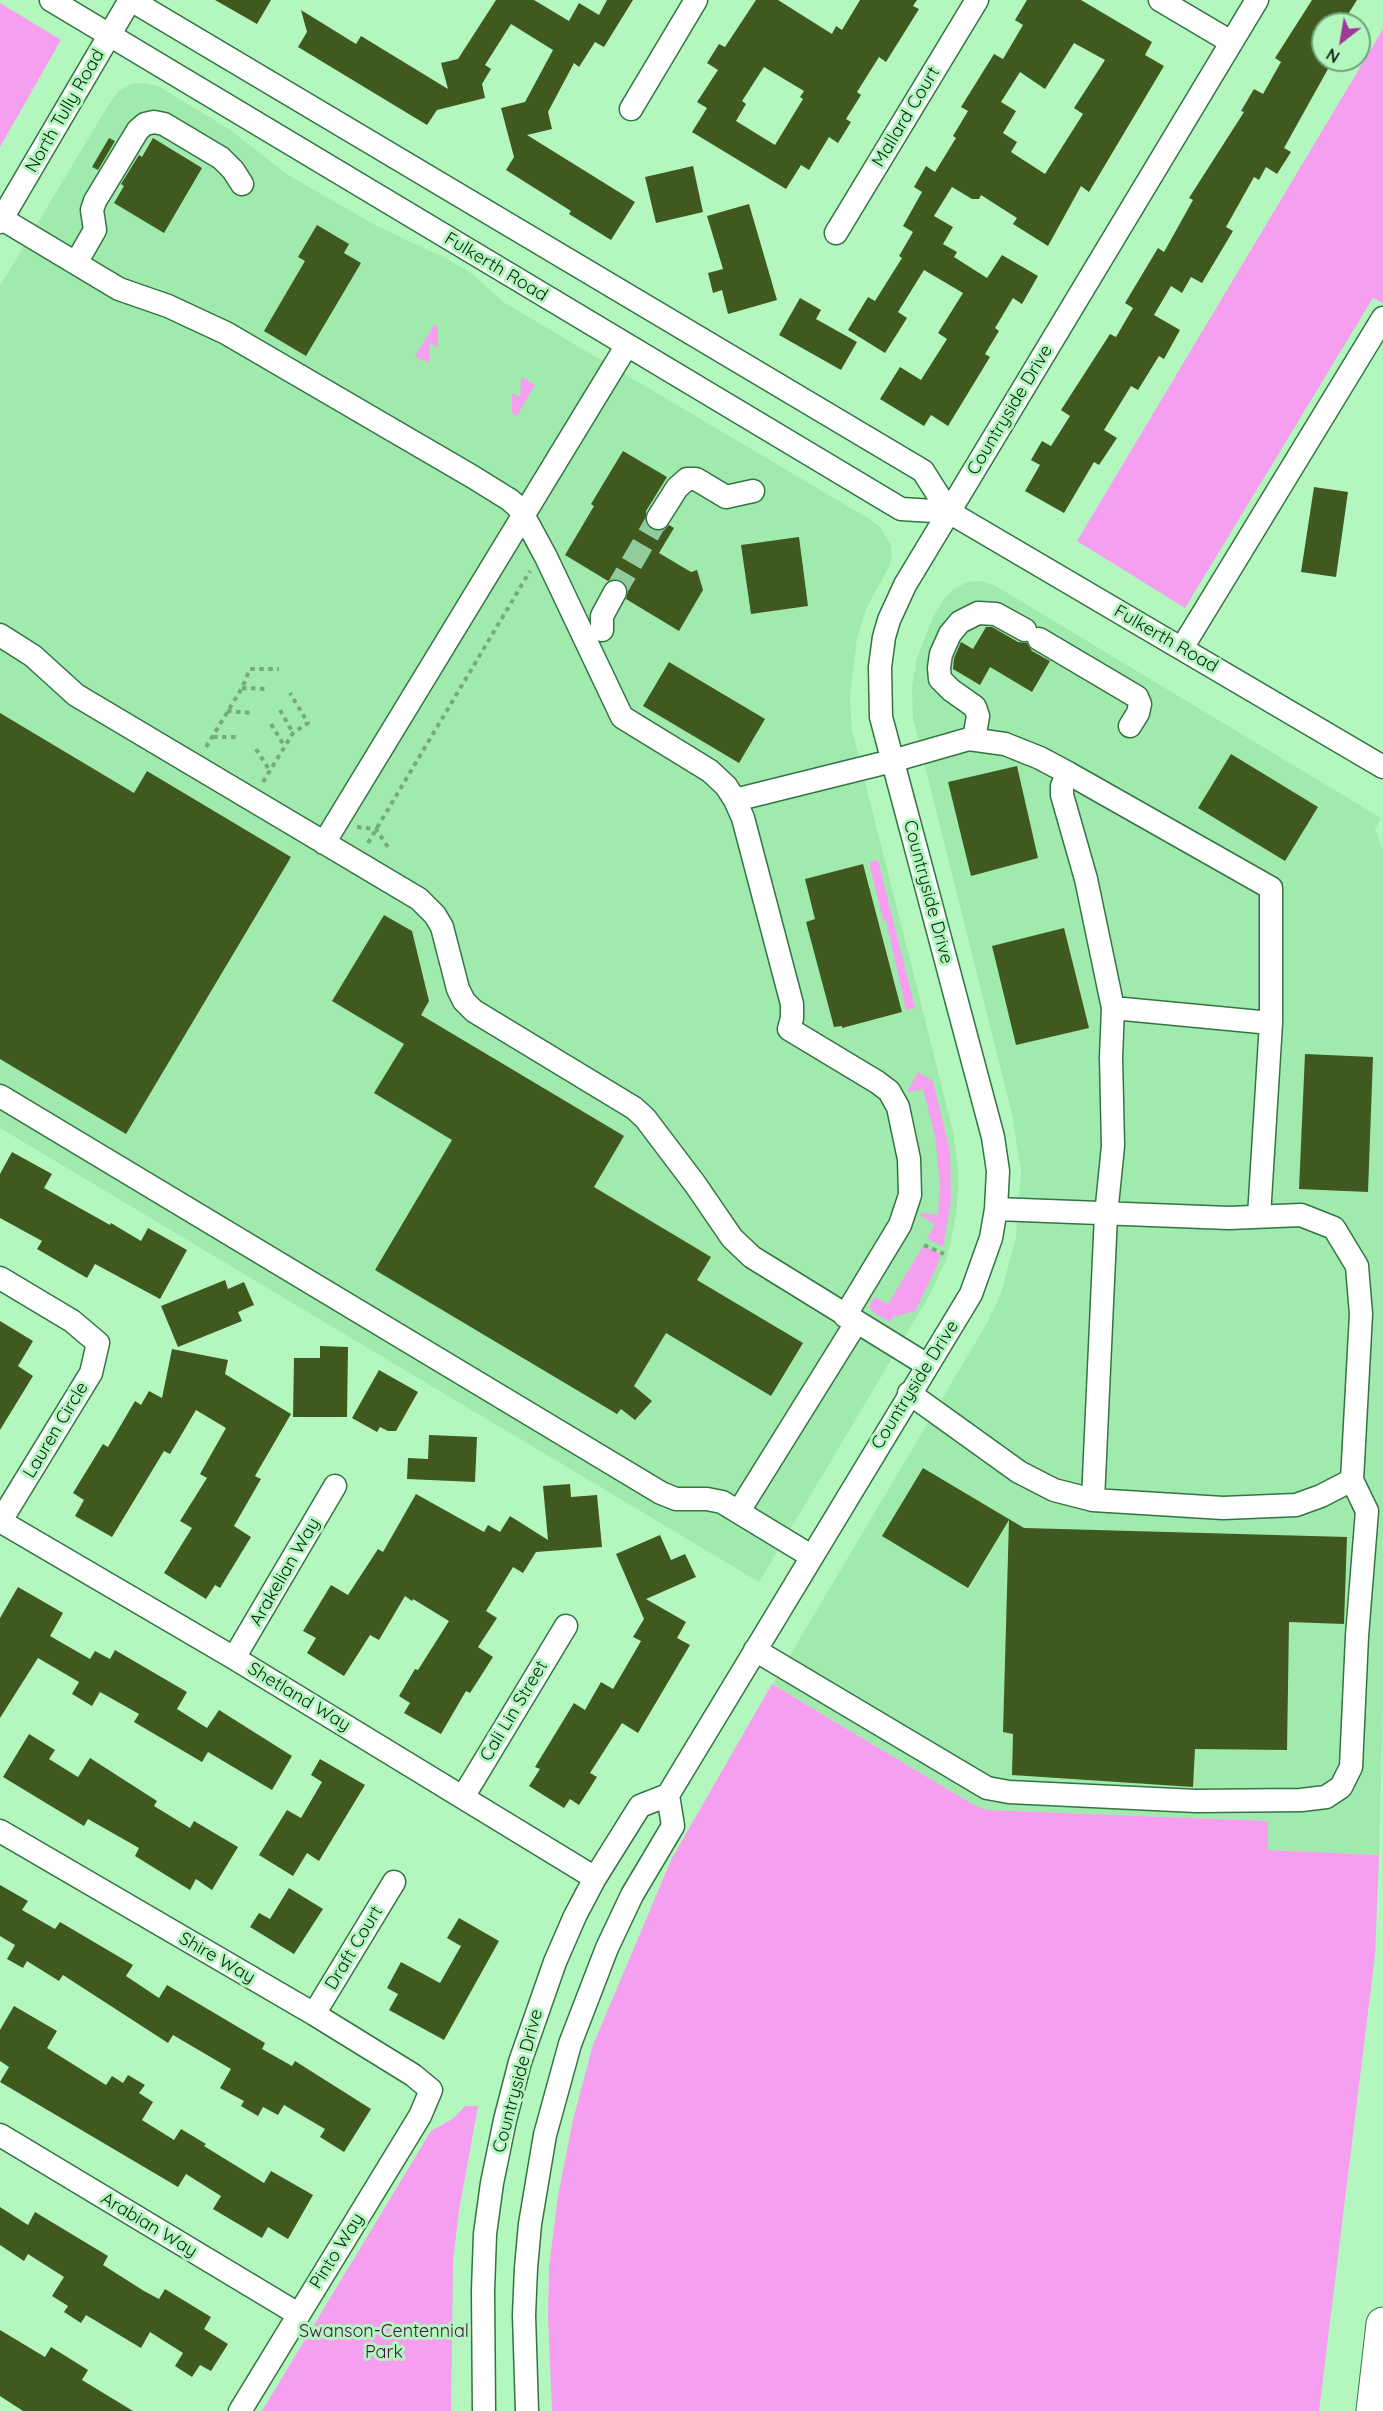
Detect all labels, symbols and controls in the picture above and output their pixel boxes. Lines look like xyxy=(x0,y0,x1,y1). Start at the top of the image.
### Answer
north arrow xyxy=(1311,12,1371,72)
text: N xyxy=(1323,44,1343,67)
street label: North Tully Road xyxy=(21,45,109,177)
street label: Mallard Court xyxy=(868,63,944,171)
street label: Fulkerth Road xyxy=(440,228,552,306)
street label: Countryside Drive xyxy=(963,341,1057,479)
street label: Fulkerth Road xyxy=(1110,601,1222,677)
street label: Countryside Drive xyxy=(898,818,958,966)
street label: Countryside Drive xyxy=(867,1317,963,1453)
street label: Lauren Circle xyxy=(19,1378,93,1482)
street label: Arakelian Way xyxy=(245,1514,325,1630)
street label: Cali Lin Street xyxy=(476,1657,552,1765)
street label: Shetland Way xyxy=(244,1658,354,1736)
street label: Draft Court xyxy=(321,1902,387,1994)
street label: Shire Way xyxy=(175,1928,259,1988)
street label: Countryside Drive xyxy=(488,2007,548,2155)
street label: Arabian Way xyxy=(97,2188,201,2262)
street label: Pinto Way xyxy=(305,2209,369,2293)
park label: Swanson-Centennial Park xyxy=(299,2321,469,2364)

